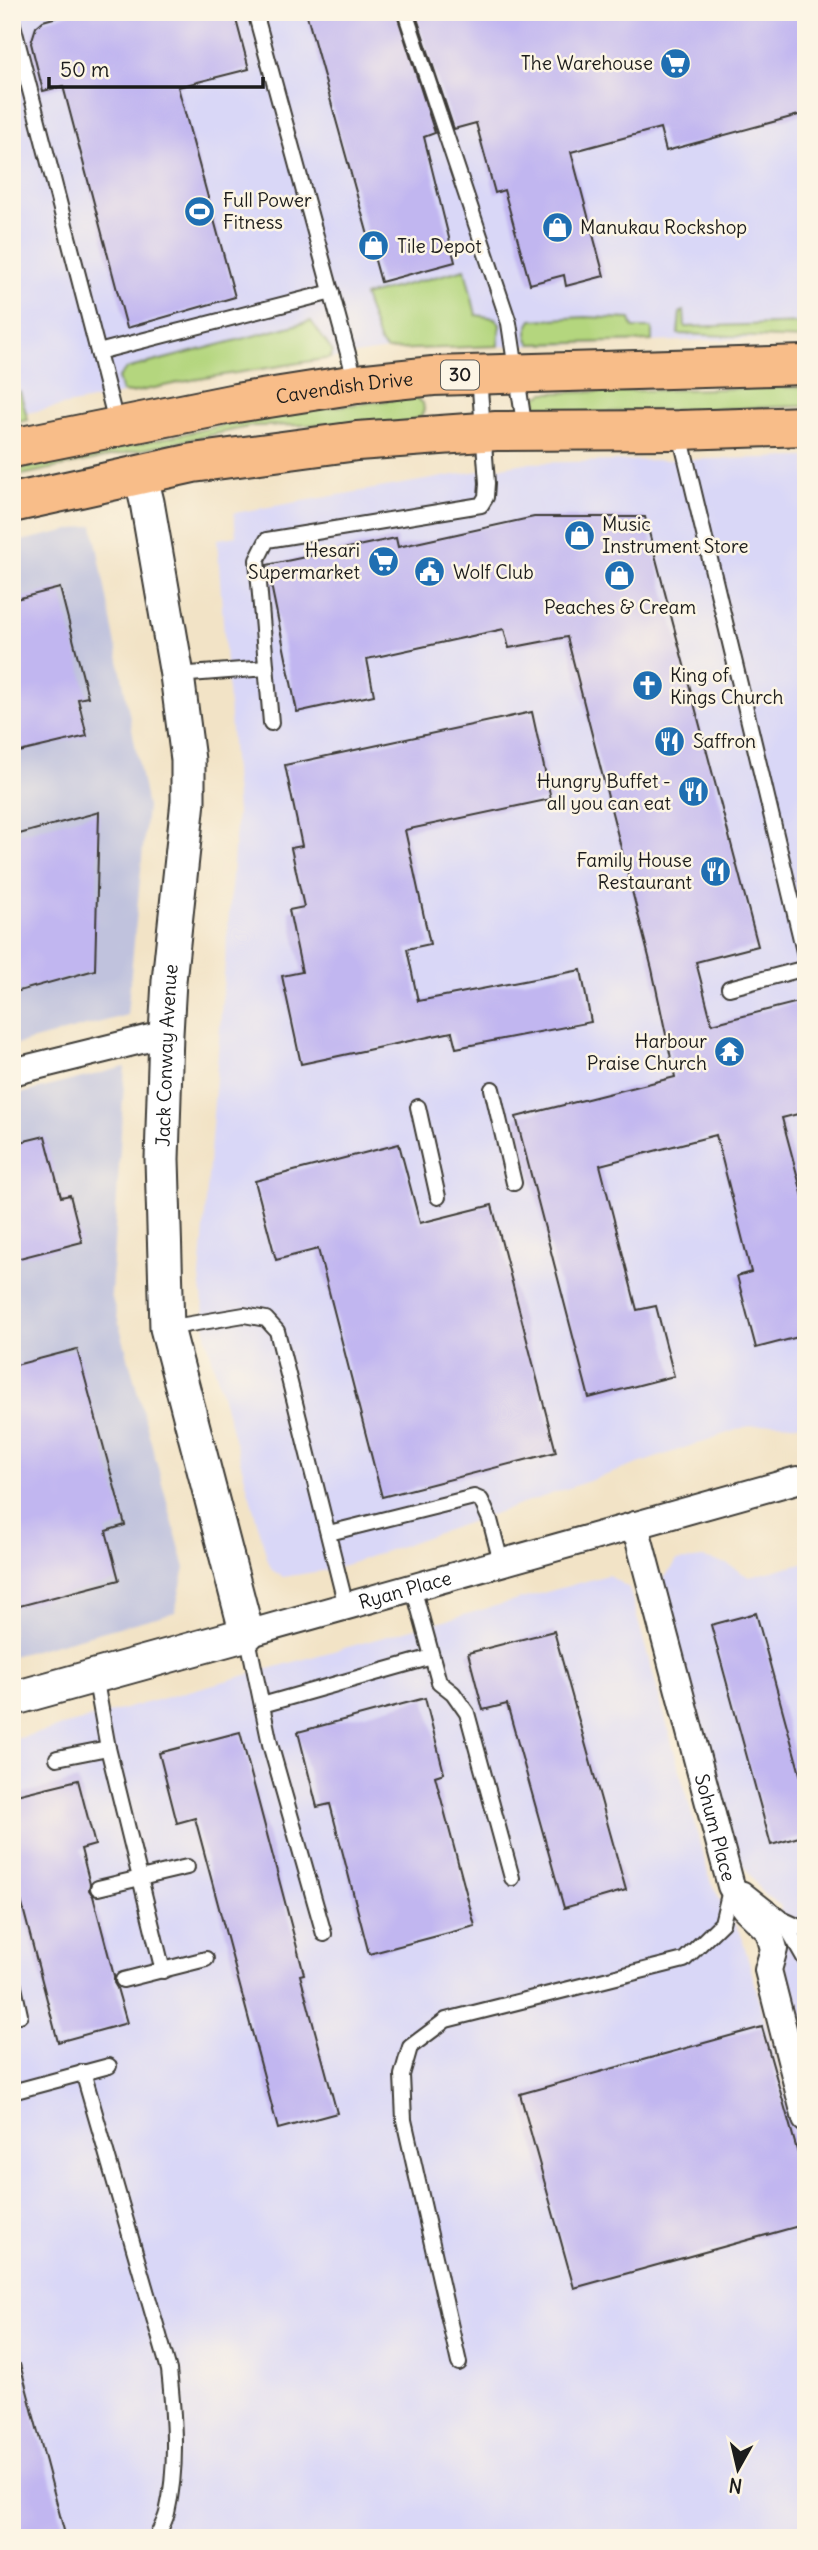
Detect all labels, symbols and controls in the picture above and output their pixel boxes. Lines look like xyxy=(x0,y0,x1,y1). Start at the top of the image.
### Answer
scale bar xyxy=(49,46,262,90)
supermarket icon: The Warehouse xyxy=(659,46,693,80)
place label: The Warehouse xyxy=(521,51,653,75)
text: 50 m xyxy=(60,56,109,83)
place label: Full Power Fitness xyxy=(223,188,312,234)
sports icon: Full Power Fitness xyxy=(183,194,217,228)
shop icon: Manukau Rockshop xyxy=(540,210,574,244)
place label: Manukau Rockshop xyxy=(580,215,747,239)
shop icon: Tile Depot xyxy=(357,229,391,263)
place label: Tile Depot xyxy=(397,234,482,258)
road number: 30 xyxy=(441,360,479,390)
street label: Cavendish Drive xyxy=(274,366,414,409)
place label: Music Instrument Store xyxy=(602,512,748,558)
shop icon: Music Instrument Store xyxy=(562,518,596,552)
place label: Hesari Supermarket xyxy=(248,538,360,584)
supermarket icon: Hesari Supermarket xyxy=(366,544,400,578)
public building icon: Wolf Club xyxy=(413,555,447,589)
shop icon: Peaches & Cream xyxy=(603,559,637,593)
place label: Wolf Club xyxy=(453,560,534,584)
place label: Peaches & Cream xyxy=(544,595,696,619)
place label: King of Kings Church xyxy=(670,663,783,709)
church icon: King of Kings Church xyxy=(630,669,664,703)
restaurant icon: Saffron xyxy=(653,724,687,758)
place label: Saffron xyxy=(693,729,756,753)
place label: Hungry Buffet - all you can eat xyxy=(537,769,671,815)
restaurant icon: Hungry Buffet - all you can eat xyxy=(677,775,711,809)
place label: Family House Restaurant xyxy=(576,848,692,894)
restaurant icon: Family House Restaurant xyxy=(698,854,732,888)
street label: Jack Conway Avenue xyxy=(150,963,183,1147)
place label: Harbour Praise Church xyxy=(587,1029,707,1075)
temple icon: Harbour Praise Church xyxy=(713,1035,747,1069)
street label: Ryan Place xyxy=(356,1565,454,1614)
street label: Sohum Place xyxy=(690,1771,741,1884)
north arrow xyxy=(702,2434,772,2504)
text: N xyxy=(727,2473,744,2499)

